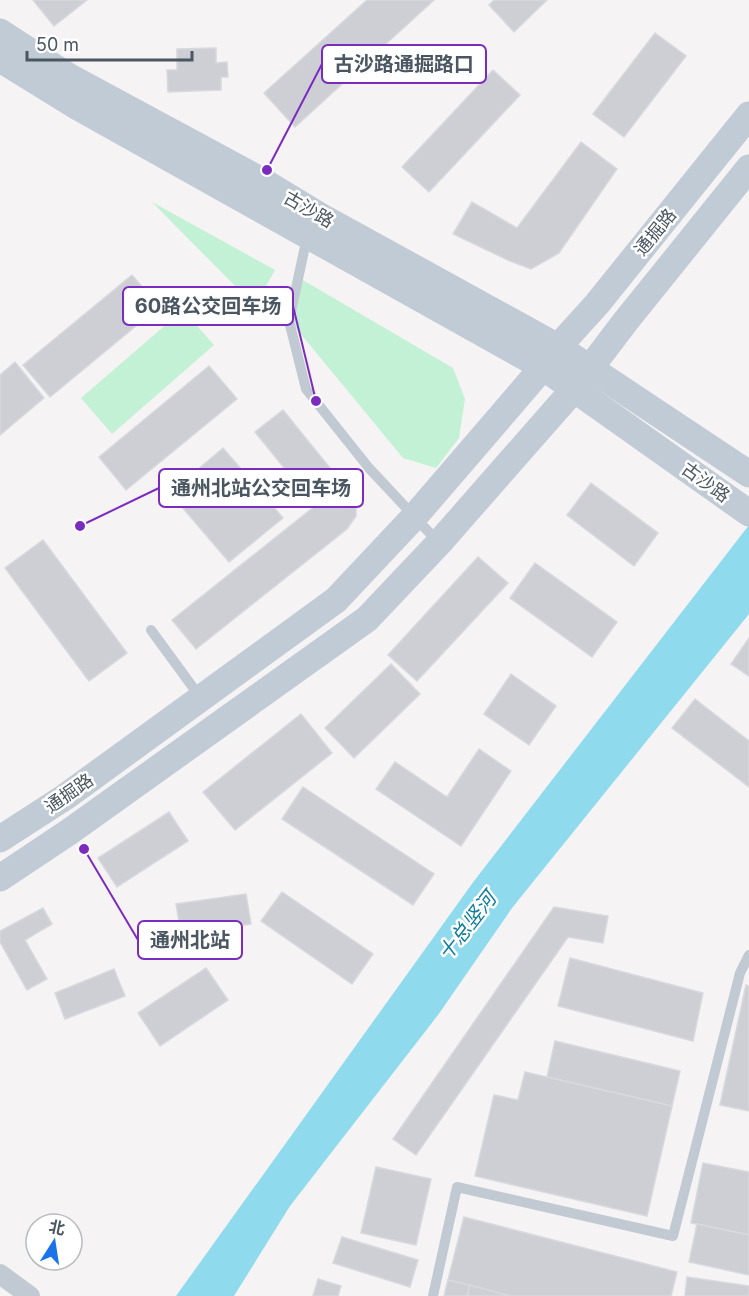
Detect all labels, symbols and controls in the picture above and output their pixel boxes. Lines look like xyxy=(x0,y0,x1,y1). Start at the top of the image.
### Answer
scale bar xyxy=(27,24,192,62)
text: 50 m xyxy=(36,34,79,55)
callout: 古沙路通掘路口 xyxy=(322,45,486,83)
text: 古沙路通掘路口 xyxy=(334,52,474,76)
street label: 古沙路 xyxy=(280,186,338,232)
street label: 通掘路 xyxy=(630,204,680,260)
callout: 60路公交回车场 xyxy=(123,287,293,325)
text: 60路公交回车场 xyxy=(135,294,281,318)
street label: 古沙路 xyxy=(678,458,734,506)
callout: 通州北站公交回车场 xyxy=(159,469,363,507)
text: 通州北站公交回车场 xyxy=(171,476,351,500)
street label: 通掘路 xyxy=(41,769,97,817)
water label: 十总竖河 xyxy=(433,884,504,965)
callout: 通州北站 xyxy=(138,921,242,959)
text: 通州北站 xyxy=(150,928,230,952)
north arrow xyxy=(24,1212,84,1272)
text: 北 xyxy=(47,1216,67,1239)

